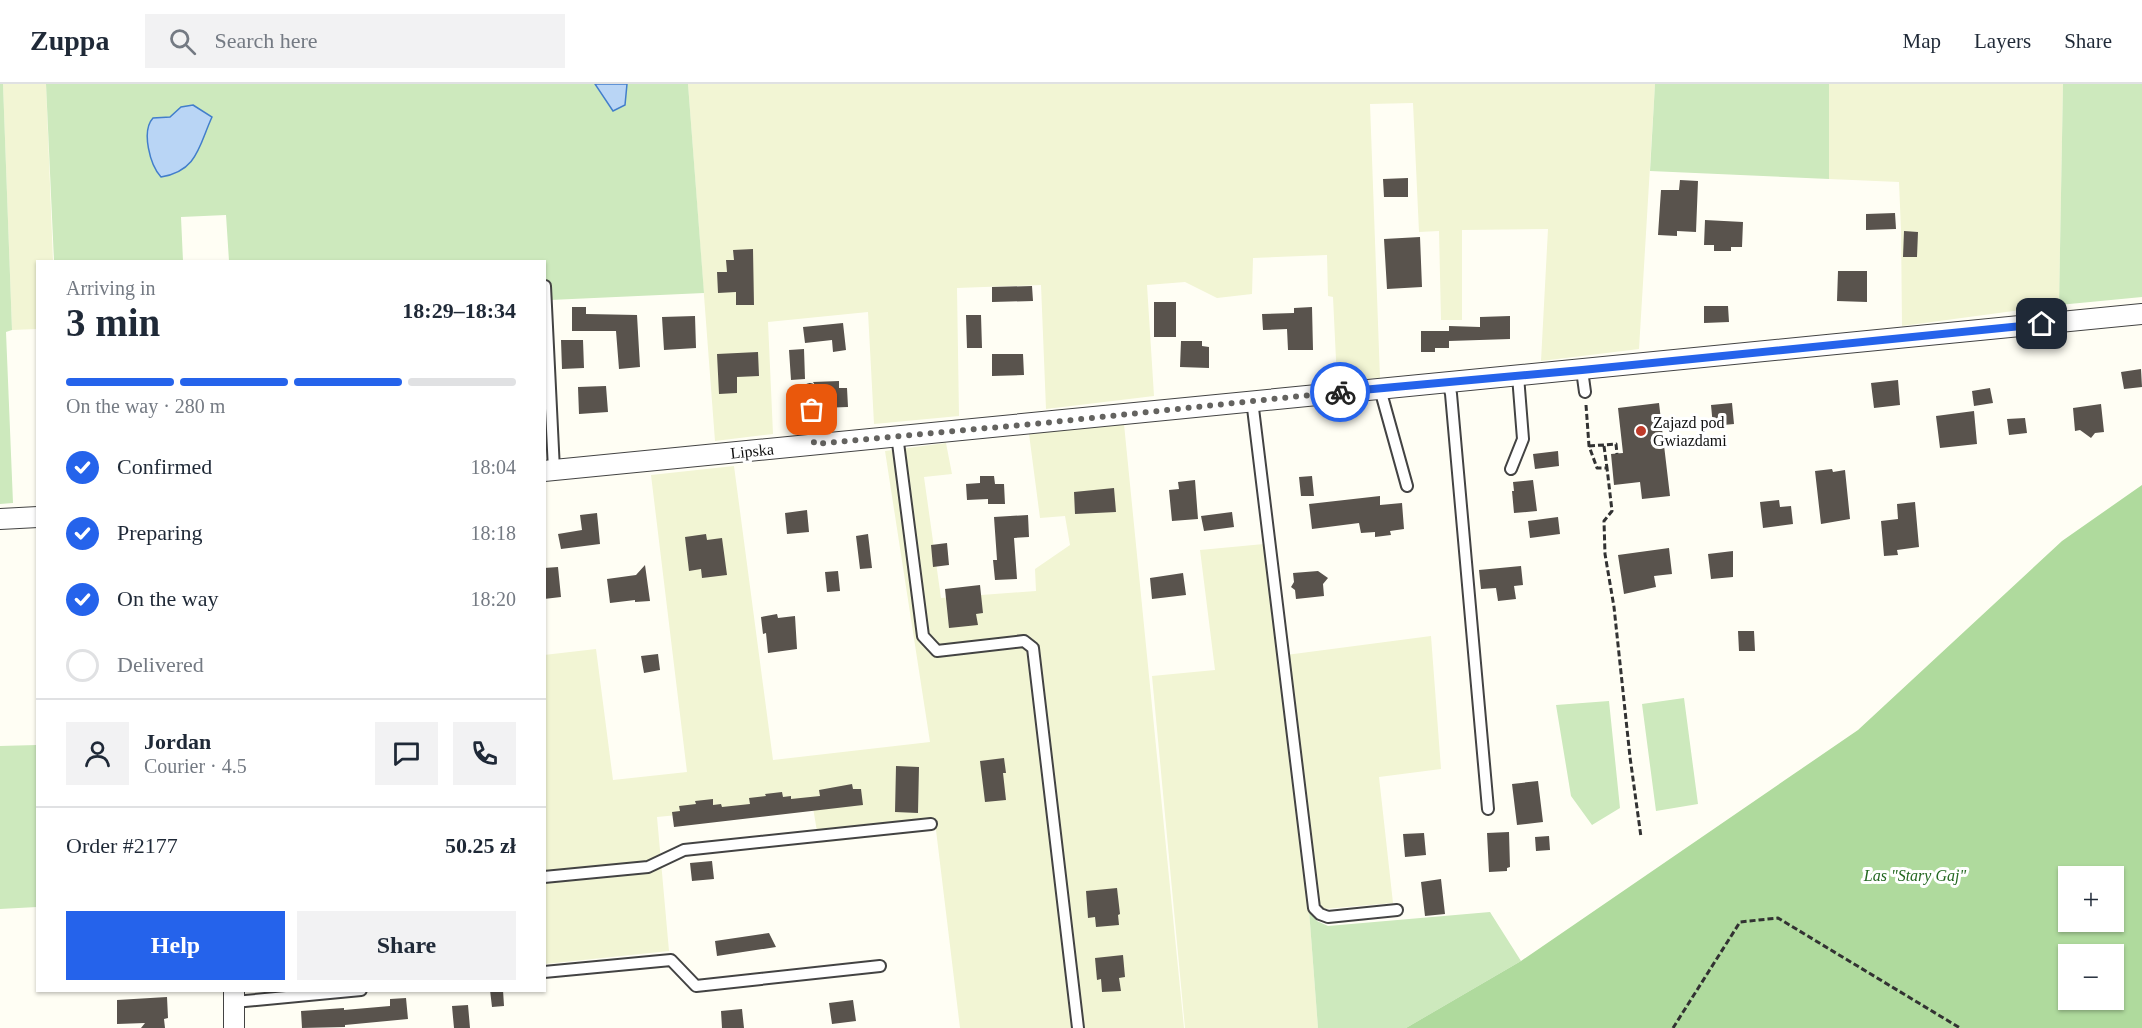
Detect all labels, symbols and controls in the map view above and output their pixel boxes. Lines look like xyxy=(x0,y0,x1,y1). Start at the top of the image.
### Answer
search box xyxy=(145,14,565,68)
text: Zuppa xyxy=(30,25,109,56)
icon: search xyxy=(166,25,199,58)
text: Search here xyxy=(214,28,318,53)
text: Map xyxy=(1903,29,1941,53)
text: Layers xyxy=(1974,29,2031,53)
text: Share xyxy=(2064,29,2112,53)
text: Arriving in xyxy=(66,277,155,299)
text: 18:29–18:34 xyxy=(402,298,516,323)
pin xyxy=(2016,298,2067,349)
text: 3 min xyxy=(66,301,160,344)
icon: home xyxy=(2025,307,2058,340)
courier xyxy=(1310,362,1370,422)
icon: bike xyxy=(1324,376,1357,409)
pin xyxy=(786,384,837,435)
icon: bag xyxy=(795,393,828,426)
text: On the way · 280 m xyxy=(66,395,225,417)
place label: Zajazd pod Gwiazdami xyxy=(1653,414,1727,449)
marker: Zajazd pod Gwiazdami xyxy=(1634,424,1648,438)
street label: Lipska xyxy=(729,440,775,463)
icon: check xyxy=(66,451,99,484)
text: Confirmed xyxy=(117,454,212,479)
text: 18:04 xyxy=(470,456,516,478)
icon: check xyxy=(66,517,99,550)
text: Preparing xyxy=(117,520,203,545)
text: 18:18 xyxy=(470,522,516,544)
icon: check xyxy=(66,583,99,616)
text: On the way xyxy=(117,586,218,611)
text: 18:20 xyxy=(470,588,516,610)
text: Delivered xyxy=(117,652,204,677)
button: person xyxy=(66,722,129,785)
button: chat xyxy=(375,722,438,785)
button: phone xyxy=(453,722,516,785)
text: Jordan xyxy=(144,729,211,754)
text: Courier · 4.5 xyxy=(144,755,247,777)
text: Order #2177 xyxy=(66,833,178,858)
text: 50.25 zł xyxy=(445,833,516,858)
map controls xyxy=(2058,866,2124,1010)
button: + xyxy=(2058,866,2124,932)
park label: Las "Stary Gaj" xyxy=(1863,867,1966,885)
button: Help xyxy=(66,911,285,980)
button: Share xyxy=(297,911,516,980)
button: − xyxy=(2058,944,2124,1010)

